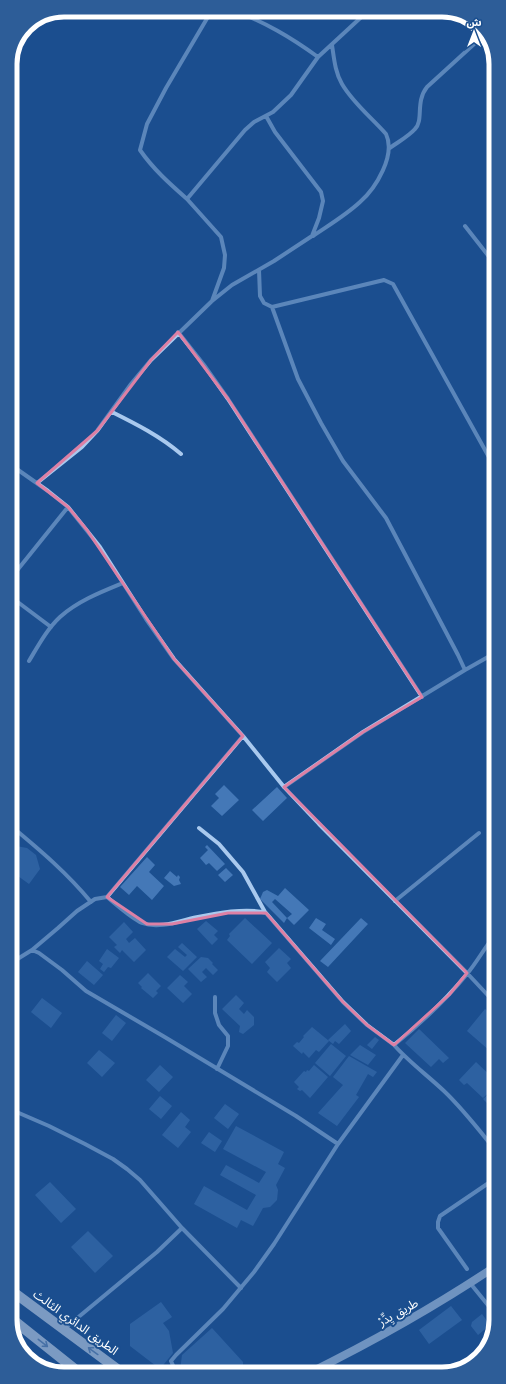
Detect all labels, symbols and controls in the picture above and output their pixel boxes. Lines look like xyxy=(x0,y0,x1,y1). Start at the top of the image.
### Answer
north arrow xyxy=(454,12,494,52)
text: ش xyxy=(466,15,482,29)
street label: الطريق الدائري الثالث xyxy=(29,1286,122,1360)
street label: طريق يِدِّرْ xyxy=(374,1295,422,1332)
one-way arrow xyxy=(37,1339,48,1347)
one-way arrow xyxy=(87,1346,98,1355)

